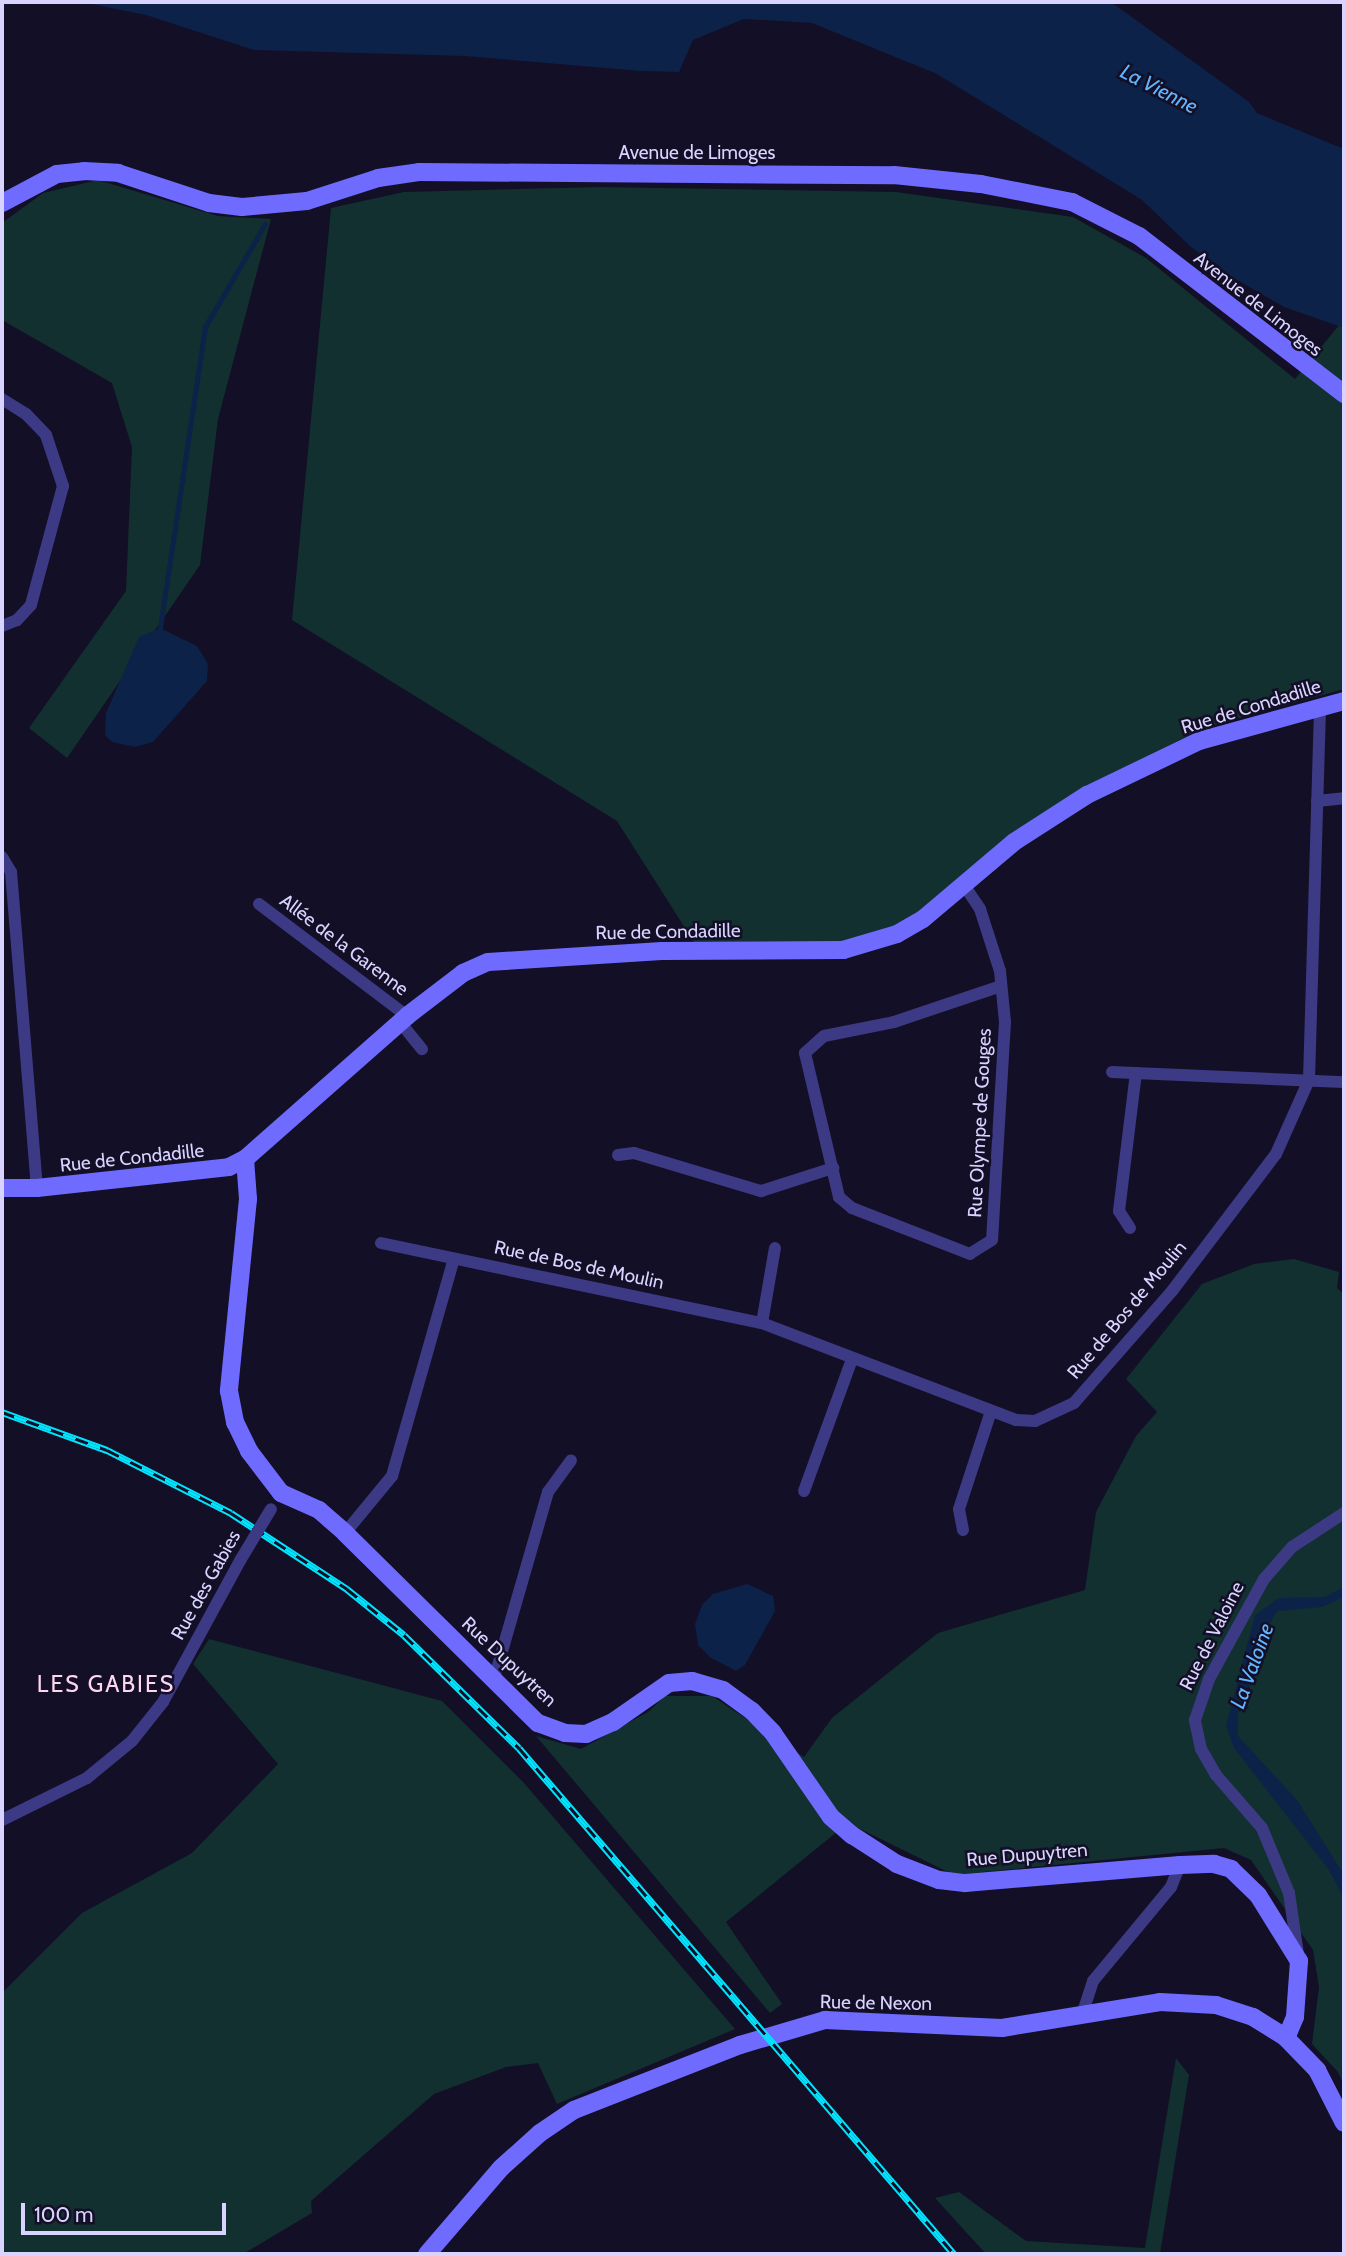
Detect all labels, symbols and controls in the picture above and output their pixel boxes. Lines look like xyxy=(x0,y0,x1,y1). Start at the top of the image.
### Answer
water label: La Vienne xyxy=(1116,59,1202,119)
street label: Avenue de Limoges xyxy=(619,142,775,164)
street label: Avenue de Limoges xyxy=(1189,247,1327,361)
street label: Rue de Condadille xyxy=(1178,675,1324,739)
street label: Allée de la Garenne xyxy=(275,889,413,1001)
street label: Rue de Condadille xyxy=(595,919,741,945)
street label: Rue Olympe de Gouges xyxy=(964,1028,996,1218)
street label: Rue de Condadille xyxy=(59,1139,205,1177)
street label: Rue de Bos de Moulin xyxy=(492,1236,666,1294)
street label: Rue de Bos de Moulin xyxy=(1063,1236,1191,1384)
street label: Rue des Gabies xyxy=(167,1526,245,1644)
street label: Rue de Valoine xyxy=(1175,1578,1249,1694)
street label: Rue Dupuytren xyxy=(457,1612,561,1712)
water label: La Valoine xyxy=(1225,1620,1279,1712)
district label: LES GABIES xyxy=(38,1670,174,1698)
street label: Rue Dupuytren xyxy=(965,1838,1089,1872)
street label: Rue de Nexon xyxy=(820,1991,932,2015)
scale bar xyxy=(24,2190,229,2234)
text: 100 m xyxy=(34,2202,93,2227)

